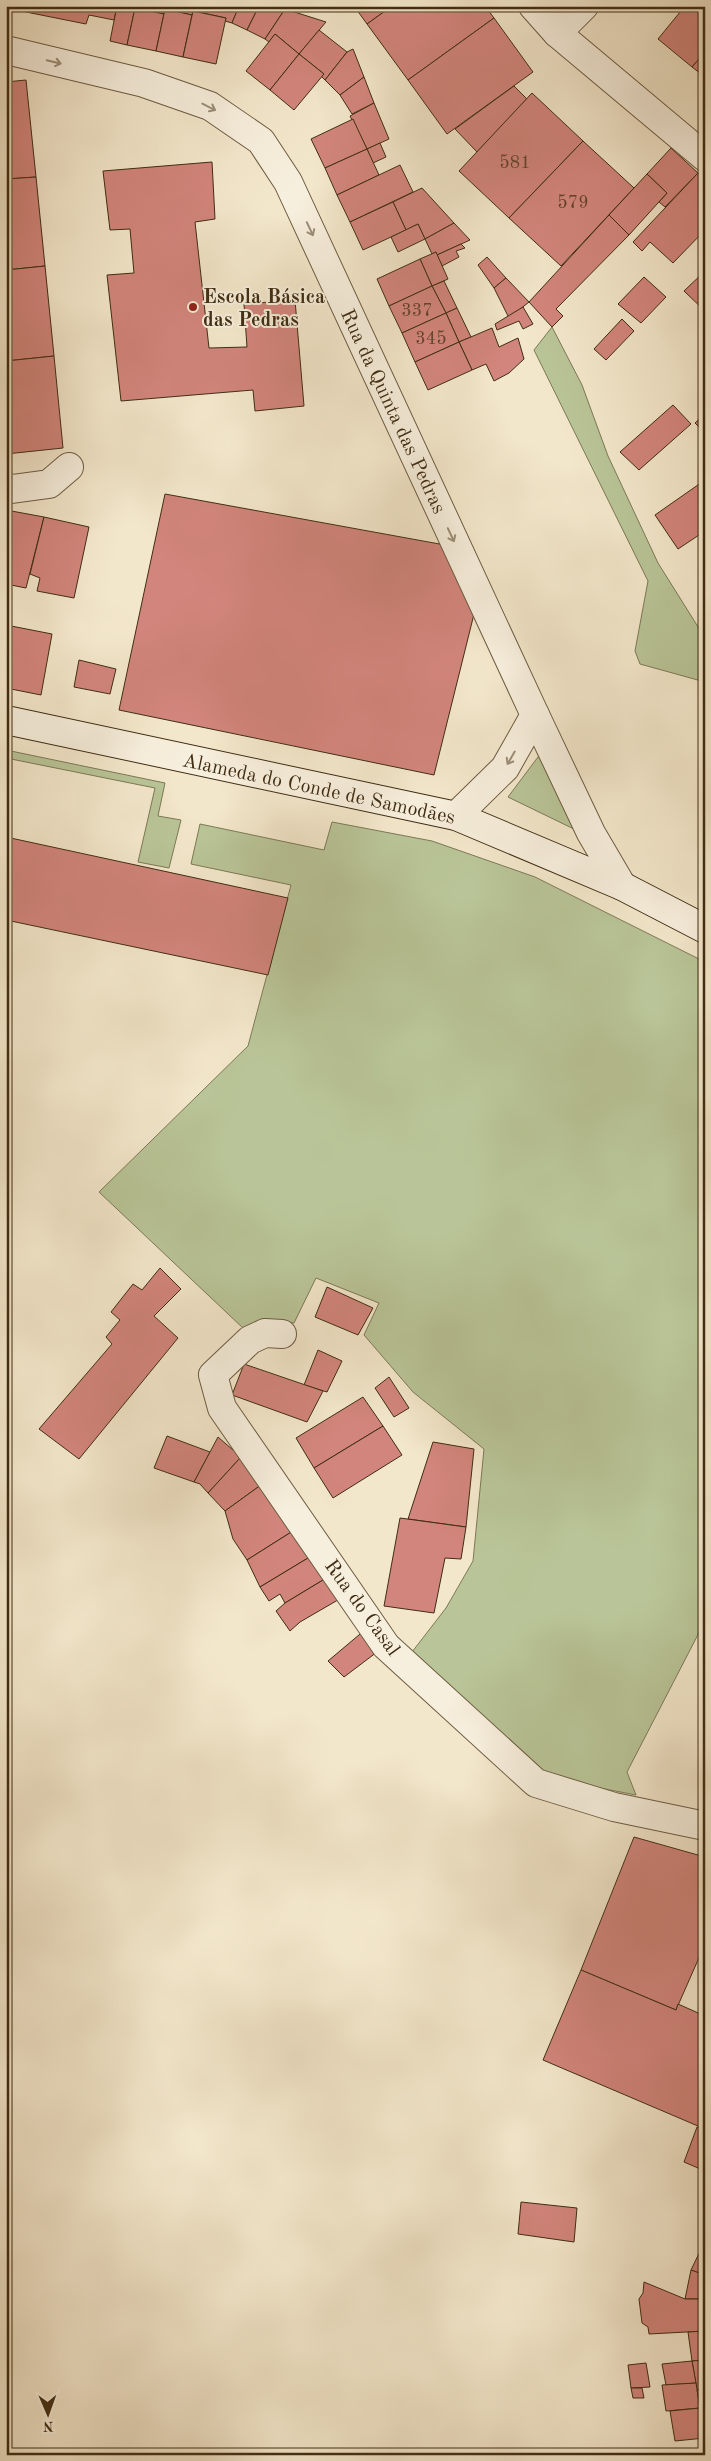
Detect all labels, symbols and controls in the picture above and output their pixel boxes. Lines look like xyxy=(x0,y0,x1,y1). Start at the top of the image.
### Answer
one-way arrow xyxy=(45,58,61,67)
one-way arrow xyxy=(202,102,217,112)
house number: 581 xyxy=(499,154,531,172)
house number: 579 xyxy=(557,194,589,212)
one-way arrow xyxy=(305,221,315,236)
place label: Escola Básica das Pedras xyxy=(203,288,325,331)
marker: Escola Básica das Pedras xyxy=(187,301,199,313)
house number: 337 xyxy=(401,302,433,320)
street label: Rua da Quinta das Pedras xyxy=(336,306,448,517)
house number: 345 xyxy=(415,330,447,348)
one-way arrow xyxy=(447,527,456,542)
one-way arrow xyxy=(506,750,516,765)
street label: Alameda do Conde de Samodães xyxy=(180,751,457,829)
street label: Rua do Casal xyxy=(320,1556,403,1660)
north arrow xyxy=(22,2388,72,2438)
text: N xyxy=(43,2419,54,2433)

